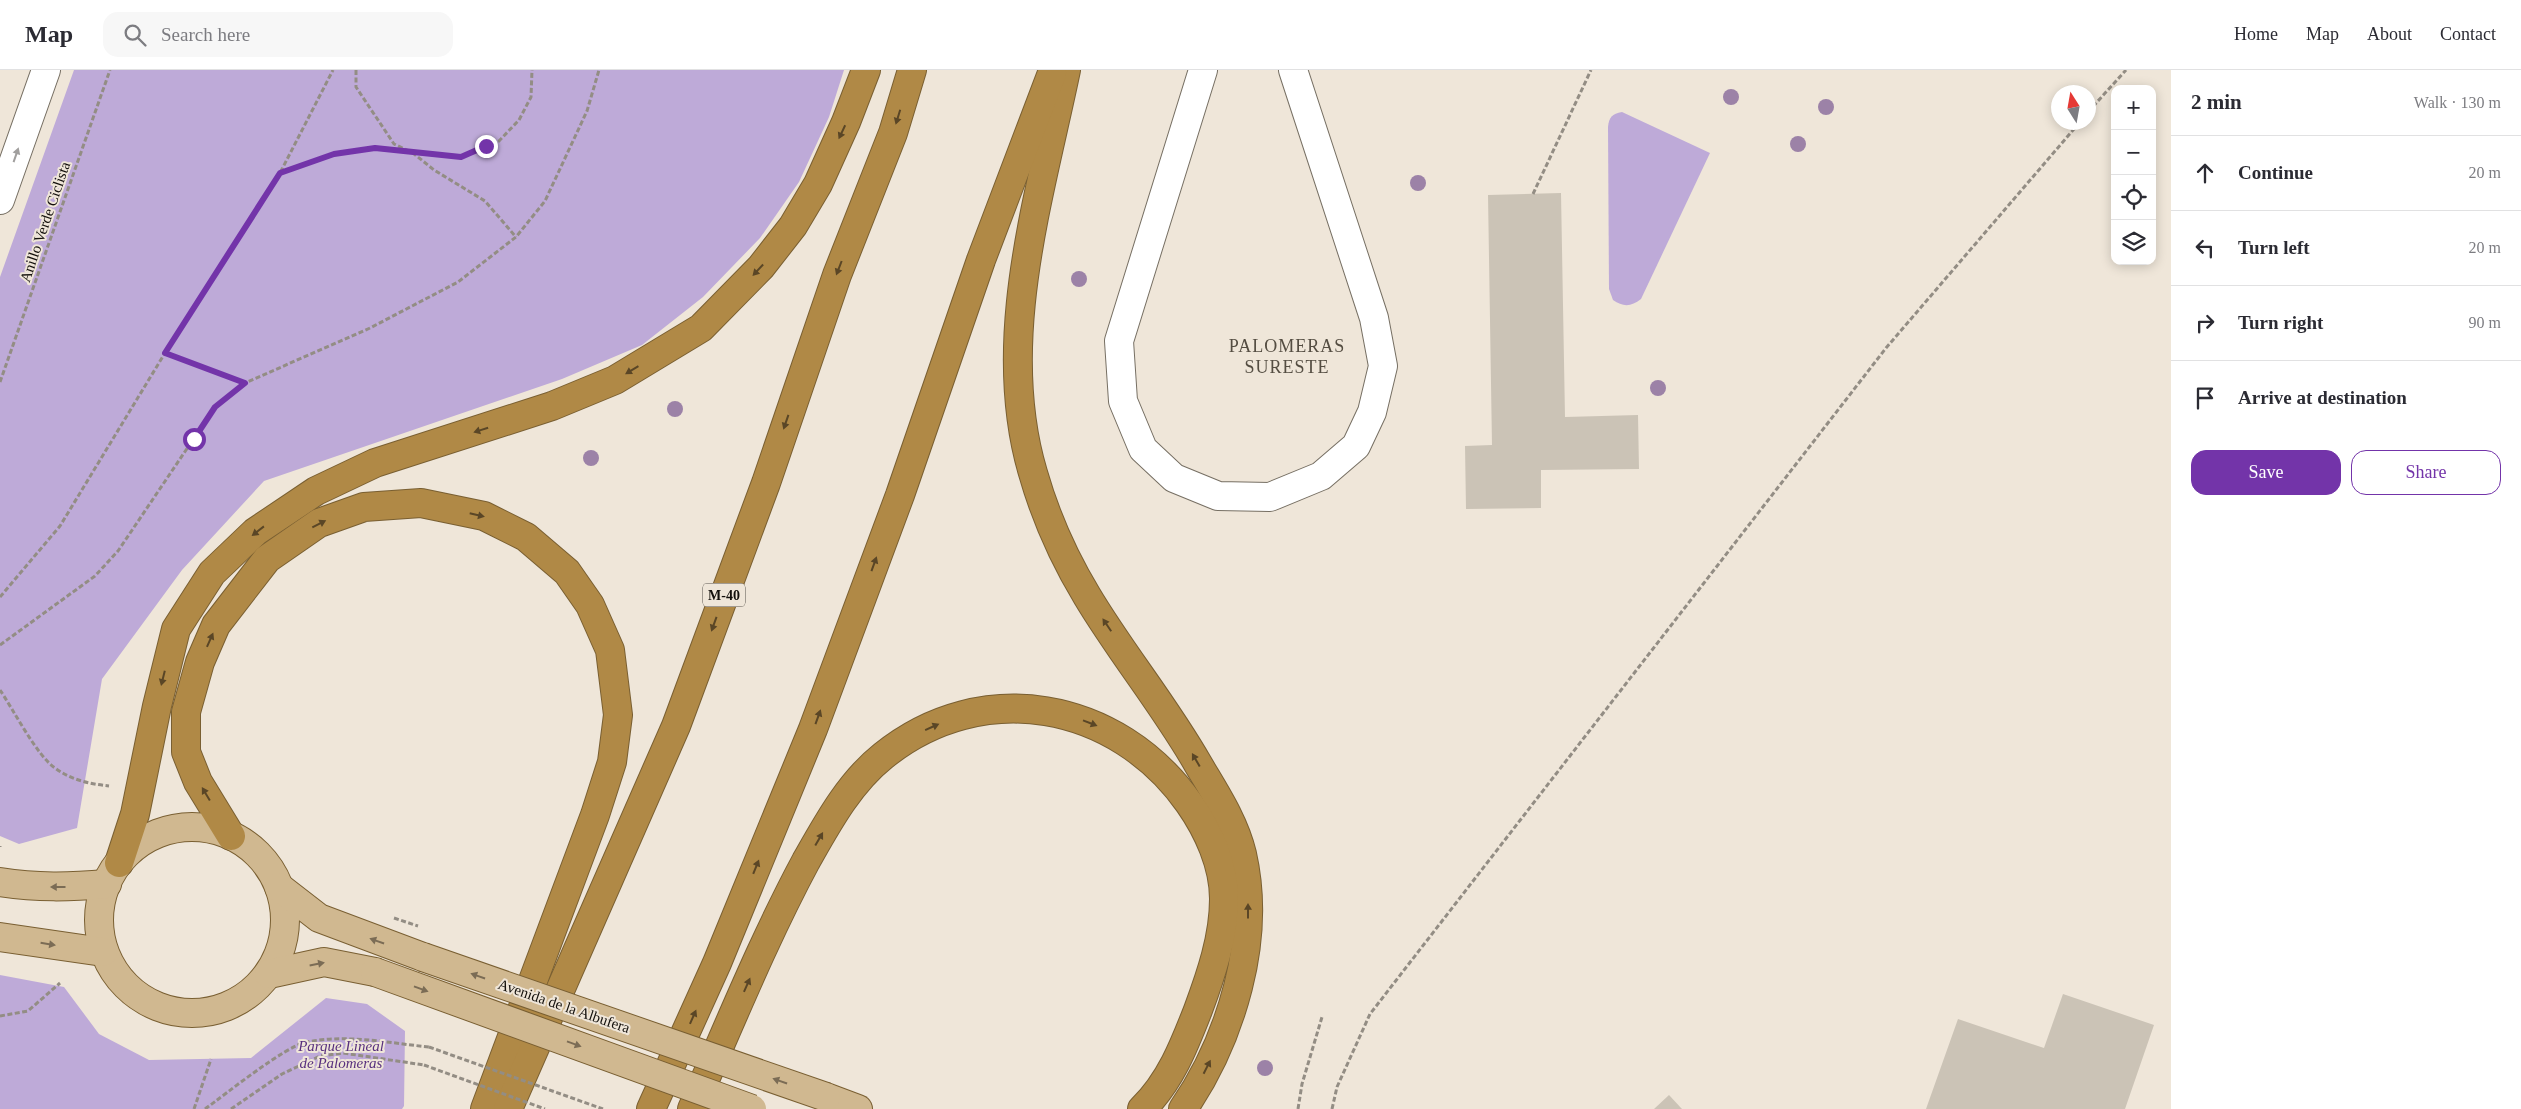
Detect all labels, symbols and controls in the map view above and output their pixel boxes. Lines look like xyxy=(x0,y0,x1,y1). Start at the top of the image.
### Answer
search box xyxy=(103,12,453,57)
text: Map xyxy=(25,21,73,47)
icon: search xyxy=(121,21,149,49)
text: Search here xyxy=(161,24,250,45)
text: Home xyxy=(2234,24,2278,44)
text: Map xyxy=(2306,24,2339,44)
text: About xyxy=(2367,24,2412,44)
text: Contact xyxy=(2440,24,2496,44)
north arrow xyxy=(2051,85,2096,130)
map controls xyxy=(2111,85,2156,265)
button: + xyxy=(2111,85,2156,130)
text: 2 min xyxy=(2191,90,2242,114)
text: Walk · 130 m xyxy=(2414,94,2501,111)
one-way arrow xyxy=(893,109,901,124)
one-way arrow xyxy=(838,125,846,139)
button: − xyxy=(2111,130,2156,175)
route end xyxy=(475,135,498,158)
one-way arrow xyxy=(13,147,20,162)
street label: Anillo Verde Ciclista xyxy=(17,159,73,284)
icon: ahead xyxy=(2191,159,2219,187)
text: Continue xyxy=(2238,162,2313,183)
text: 20 m xyxy=(2469,164,2501,181)
button: locate xyxy=(2111,175,2156,220)
button: layers xyxy=(2111,220,2156,265)
icon: left xyxy=(2191,234,2219,262)
text: Turn left xyxy=(2238,237,2310,258)
text: 20 m xyxy=(2469,239,2501,256)
one-way arrow xyxy=(835,261,843,275)
one-way arrow xyxy=(752,263,764,275)
icon: right xyxy=(2191,309,2219,337)
text: Turn right xyxy=(2238,312,2323,333)
text: 90 m xyxy=(2469,314,2501,331)
district label: PALOMERAS SURESTE xyxy=(1229,336,1345,377)
one-way arrow xyxy=(625,366,638,375)
icon: arrive xyxy=(2191,384,2219,412)
text: Arrive at destination xyxy=(2238,387,2407,408)
one-way arrow xyxy=(782,415,790,430)
one-way arrow xyxy=(473,426,488,434)
route start xyxy=(183,428,206,451)
button: Save xyxy=(2191,450,2341,495)
button: Share xyxy=(2351,450,2501,495)
one-way arrow xyxy=(469,511,484,519)
one-way arrow xyxy=(312,520,326,528)
one-way arrow xyxy=(252,525,265,536)
one-way arrow xyxy=(871,557,878,572)
road number: M-40 xyxy=(703,584,745,606)
one-way arrow xyxy=(710,617,718,632)
one-way arrow xyxy=(1102,618,1111,632)
one-way arrow xyxy=(206,633,214,647)
one-way arrow xyxy=(159,671,167,686)
one-way arrow xyxy=(814,709,822,724)
one-way arrow xyxy=(1083,719,1098,727)
one-way arrow xyxy=(925,723,939,731)
one-way arrow xyxy=(1192,754,1201,767)
one-way arrow xyxy=(201,788,210,801)
one-way arrow xyxy=(814,832,823,845)
one-way arrow xyxy=(753,860,761,874)
one-way arrow xyxy=(50,883,66,891)
one-way arrow xyxy=(1244,903,1252,919)
one-way arrow xyxy=(369,937,384,944)
one-way arrow xyxy=(40,941,56,949)
one-way arrow xyxy=(309,959,325,967)
one-way arrow xyxy=(470,972,485,979)
street label: Avenida de la Albufera xyxy=(496,976,632,1036)
one-way arrow xyxy=(744,978,752,992)
one-way arrow xyxy=(414,985,429,993)
one-way arrow xyxy=(689,1010,697,1024)
park label: Parque Lineal de Palomeras xyxy=(297,1038,384,1071)
one-way arrow xyxy=(567,1040,582,1048)
one-way arrow xyxy=(1203,1059,1211,1074)
one-way arrow xyxy=(772,1077,787,1085)

